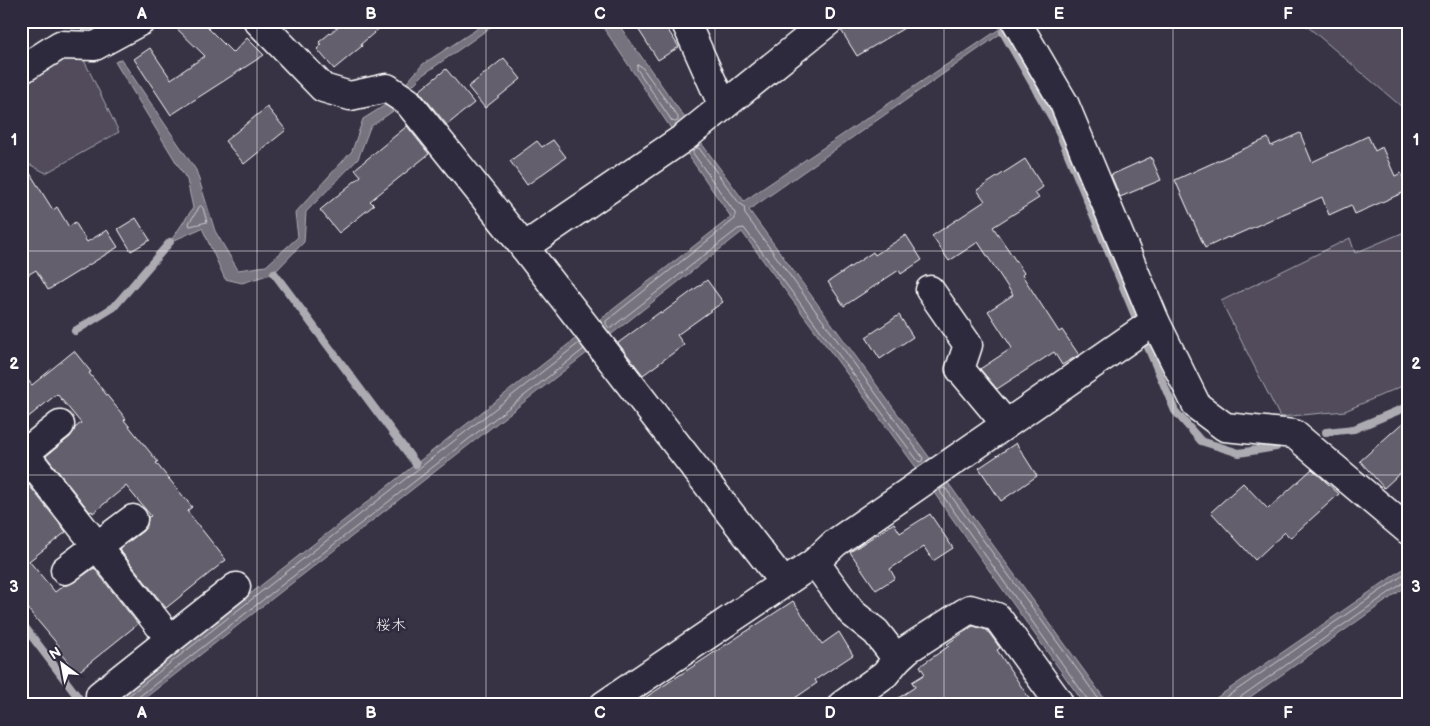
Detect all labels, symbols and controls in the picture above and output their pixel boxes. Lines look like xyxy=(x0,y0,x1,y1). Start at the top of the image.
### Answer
text: A xyxy=(136,5,147,24)
text: B xyxy=(365,5,377,24)
text: C xyxy=(594,5,606,24)
text: D xyxy=(824,5,836,24)
text: E xyxy=(1054,5,1064,24)
text: F xyxy=(1283,5,1293,24)
text: 1 xyxy=(11,131,17,150)
text: 1 xyxy=(1413,131,1419,150)
text: 2 xyxy=(9,355,19,374)
text: 2 xyxy=(1411,355,1421,374)
text: 3 xyxy=(9,578,19,597)
text: 3 xyxy=(1411,578,1421,597)
district label: 桜木 xyxy=(376,616,406,635)
north arrow xyxy=(38,638,88,688)
text: N xyxy=(46,643,64,663)
text: A xyxy=(136,704,147,723)
text: B xyxy=(365,704,377,723)
text: C xyxy=(594,704,606,723)
text: D xyxy=(824,704,836,723)
text: E xyxy=(1054,704,1064,723)
text: F xyxy=(1283,704,1293,723)

